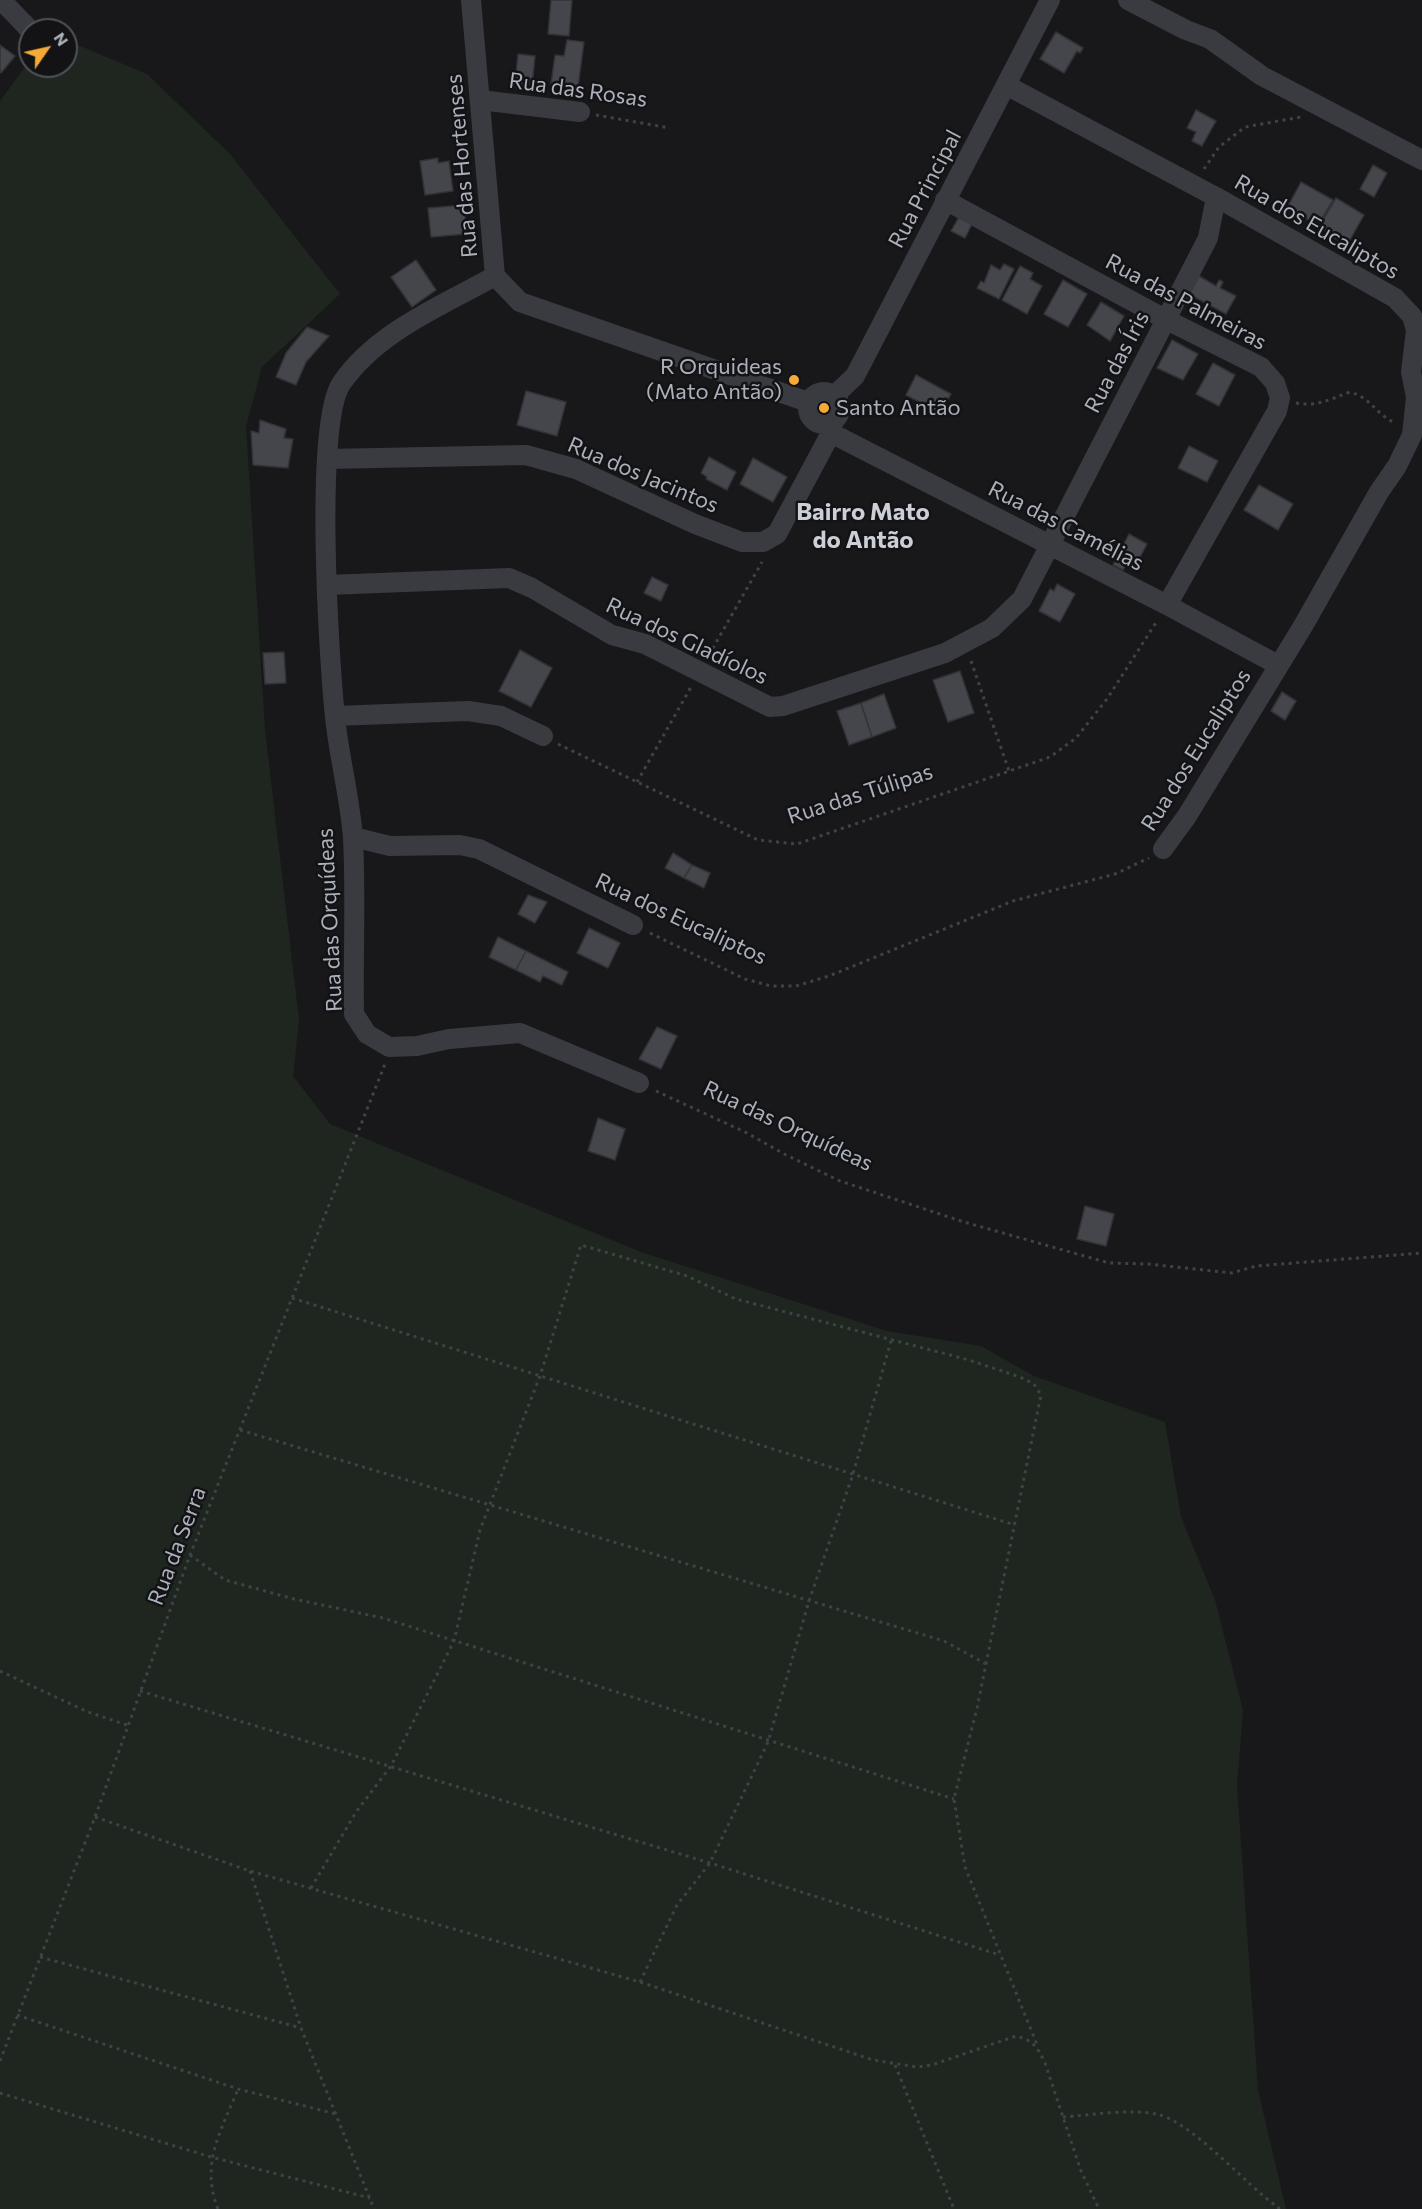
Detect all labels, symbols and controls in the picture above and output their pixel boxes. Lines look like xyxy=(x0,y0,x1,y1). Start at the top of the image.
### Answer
north arrow xyxy=(18,18,78,78)
text: N xyxy=(50,28,73,49)
street label: Rua das Rosas xyxy=(507,67,649,113)
street label: Rua das Hortenses xyxy=(441,73,483,259)
street label: Rua Principal xyxy=(883,125,967,253)
street label: Rua dos Eucaliptos xyxy=(1230,169,1404,285)
street label: Rua das Palmeiras xyxy=(1101,248,1271,356)
street label: Rua das Íris xyxy=(1079,307,1155,417)
place label: R Orquideas (Mato Antão) xyxy=(646,354,782,406)
marker: R Orquideas (Mato Antão) xyxy=(787,373,801,387)
place label: Santo Antão xyxy=(836,395,961,421)
marker: Santo Antão xyxy=(817,401,831,415)
street label: Rua dos Jacintos xyxy=(564,431,722,519)
street label: Rua das Camélias xyxy=(984,475,1148,577)
district label: Bairro Mato do Antão xyxy=(796,498,930,554)
street label: Rua dos Gladíolos xyxy=(602,592,772,690)
street label: Rua dos Eucaliptos xyxy=(1135,664,1257,836)
street label: Rua das Túlipas xyxy=(784,758,936,830)
street label: Rua das Orquídeas xyxy=(312,827,348,1013)
street label: Rua dos Eucaliptos xyxy=(591,868,771,970)
street label: Rua das Orquídeas xyxy=(699,1075,877,1177)
street label: Rua da Serra xyxy=(142,1483,212,1609)

